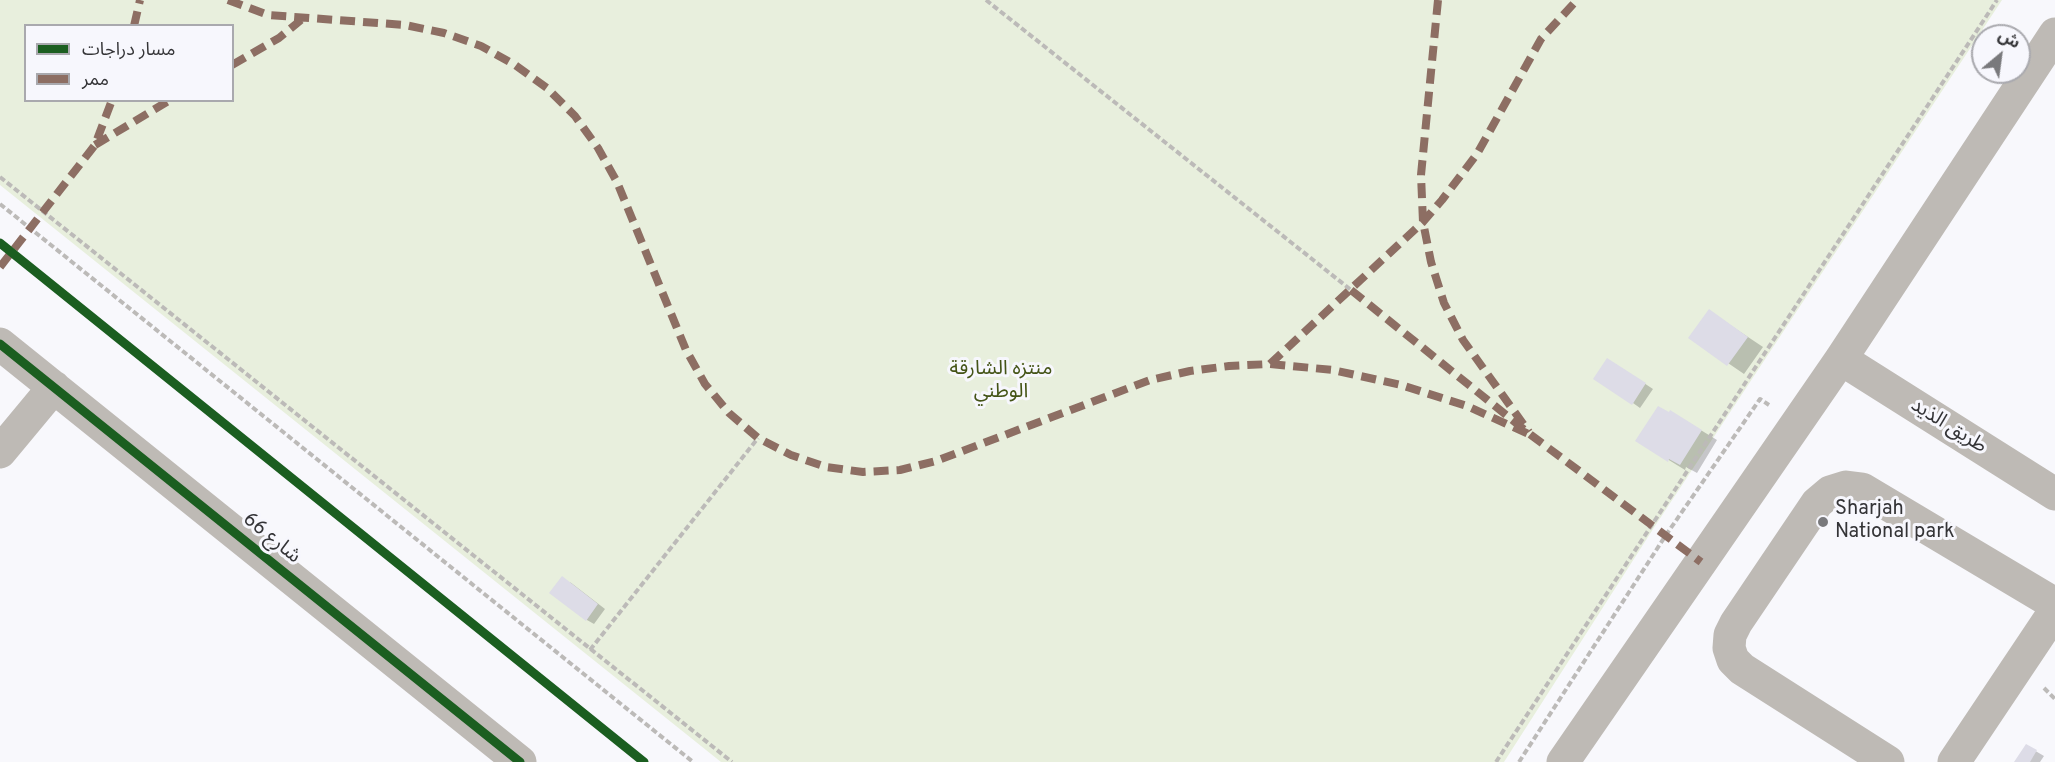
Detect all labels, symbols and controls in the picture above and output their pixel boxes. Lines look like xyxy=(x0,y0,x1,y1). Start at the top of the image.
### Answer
legend xyxy=(24,24,234,102)
north arrow xyxy=(1971,24,2031,84)
text: ش xyxy=(1994,26,2023,54)
text: مسار دراجات xyxy=(82,39,176,62)
text: ممر xyxy=(82,69,109,92)
park label: منتزه الشارقة الوطني xyxy=(950,358,1052,405)
street label: طريق الذيد xyxy=(1906,394,1990,460)
place label: Sharjah National park xyxy=(1835,498,1955,545)
street label: شارع 66 xyxy=(237,508,305,570)
marker: Sharjah National park xyxy=(1816,515,1830,529)

